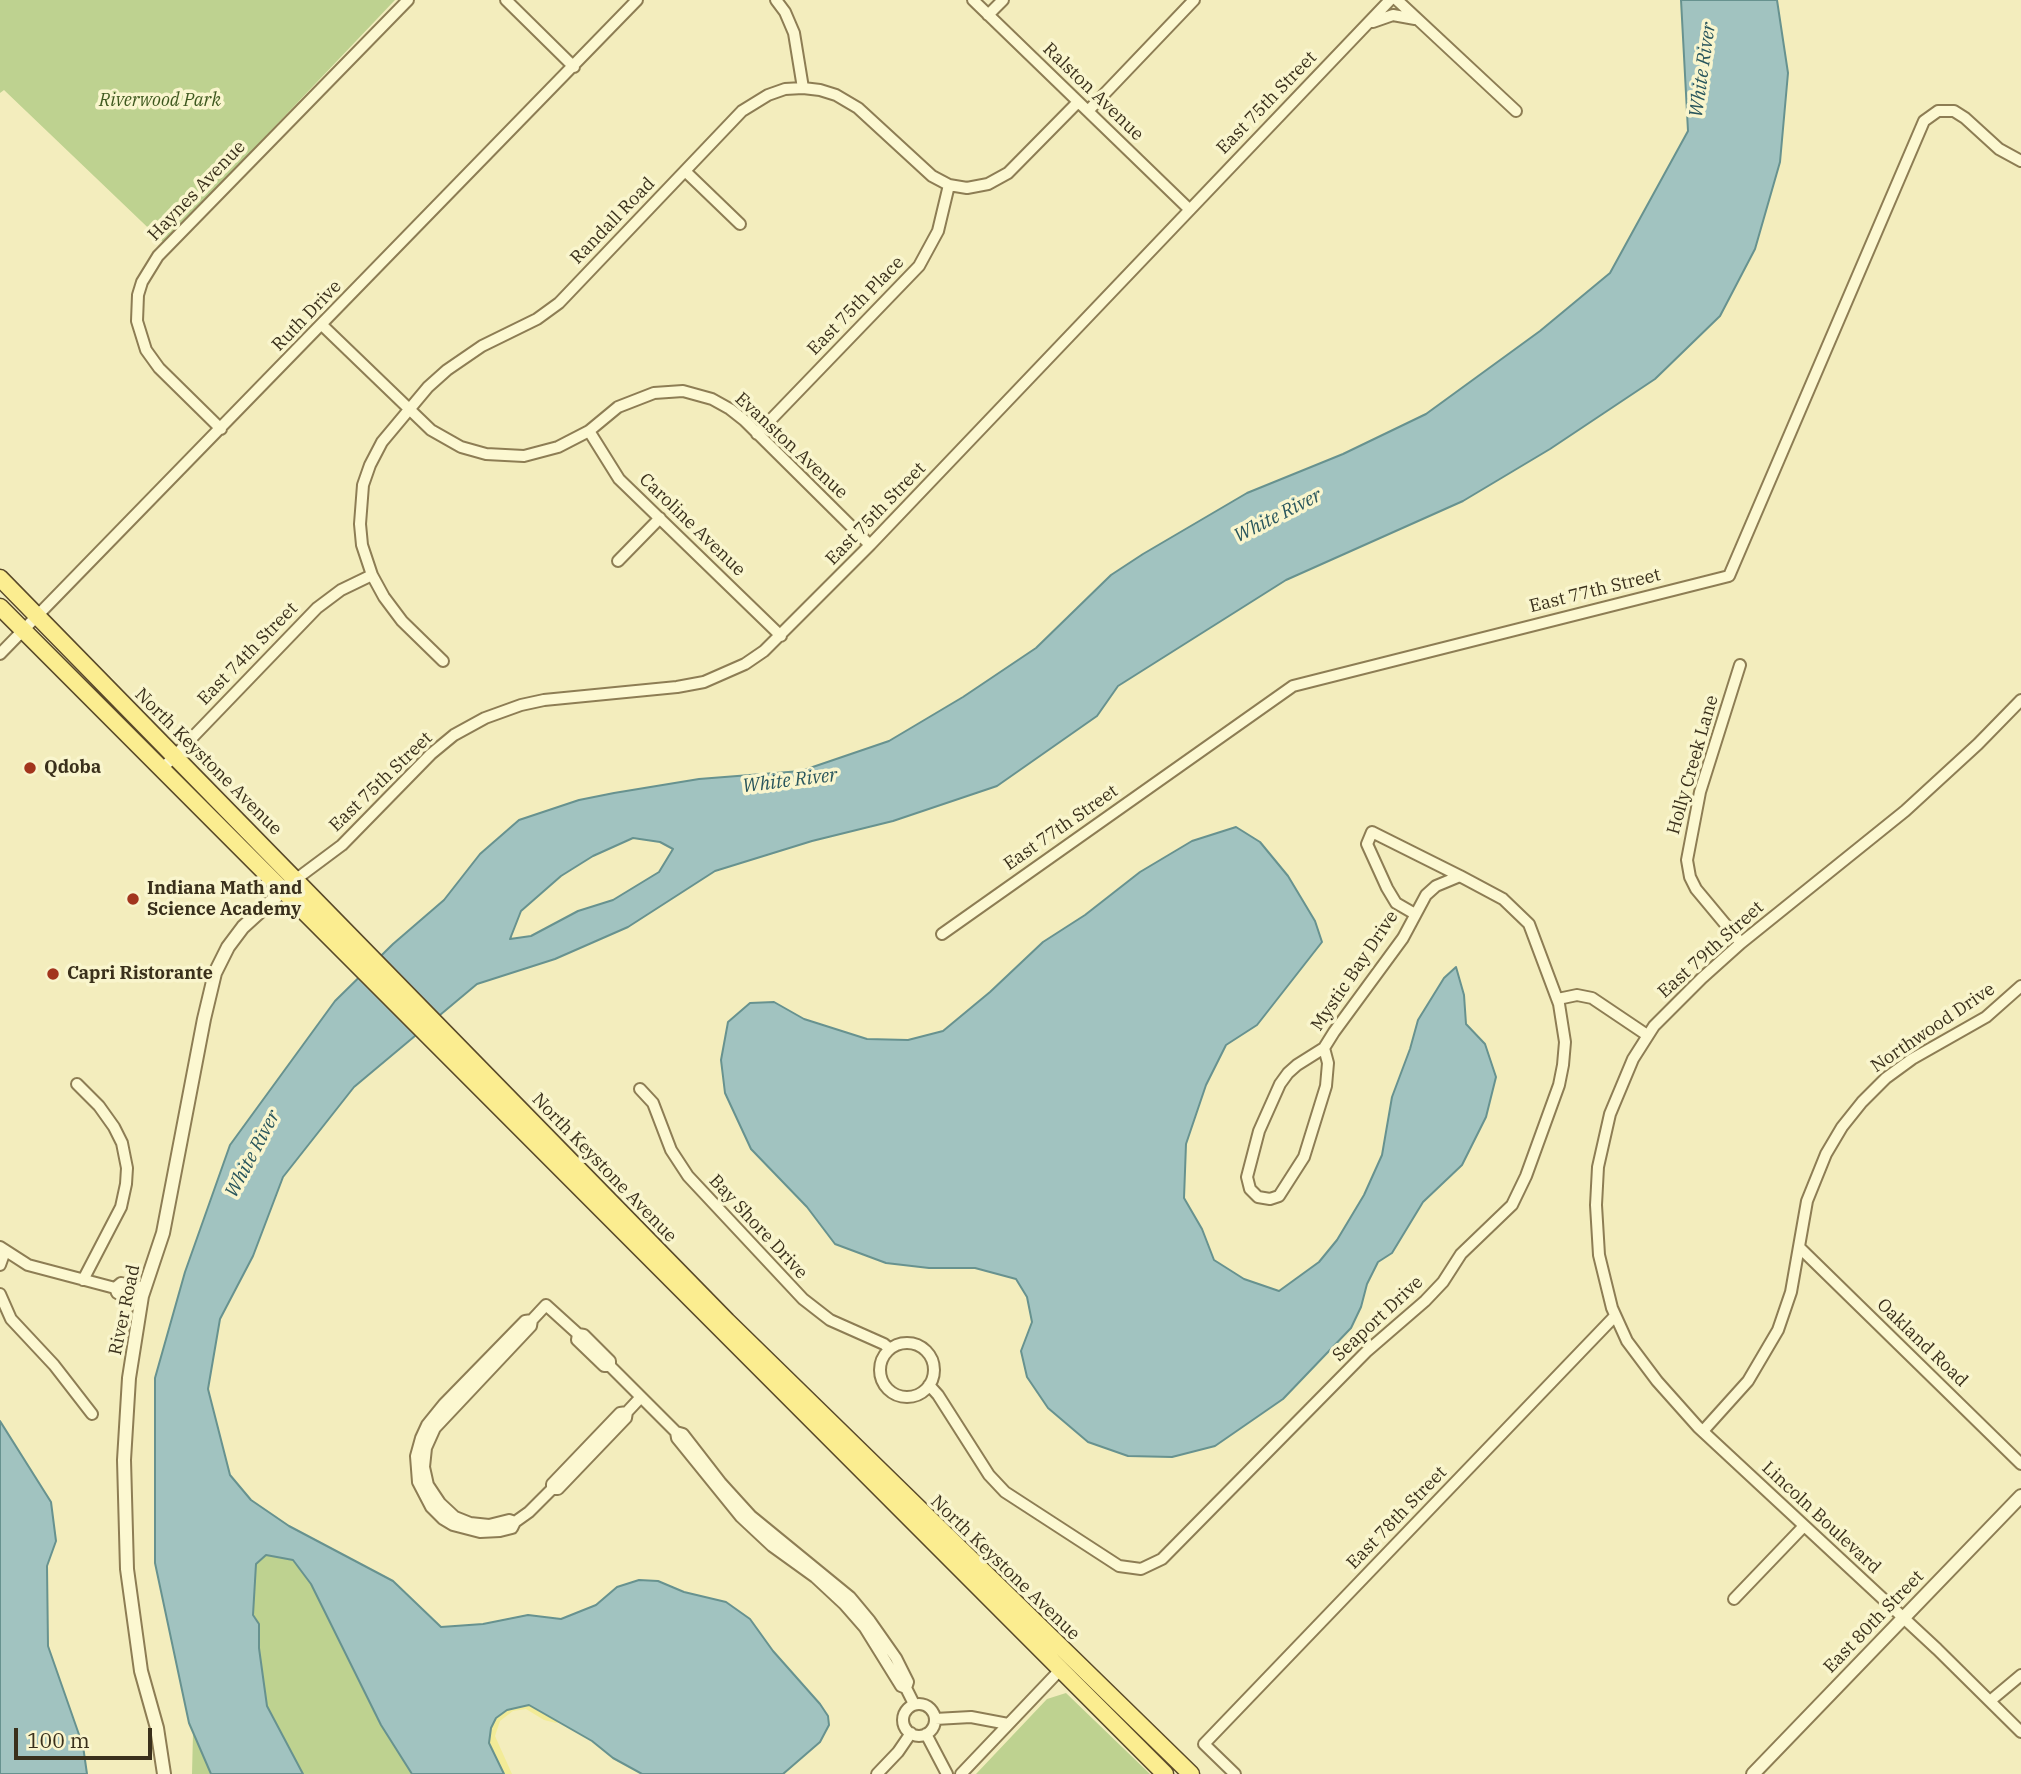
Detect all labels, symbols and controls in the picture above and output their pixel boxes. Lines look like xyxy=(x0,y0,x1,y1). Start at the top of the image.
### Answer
water label: White River xyxy=(1685,21,1721,119)
street label: Ralston Avenue xyxy=(1038,39,1148,145)
street label: East 75th Street xyxy=(1213,47,1321,159)
park label: Riverwood Park xyxy=(99,90,221,112)
street label: Haynes Avenue xyxy=(144,136,250,246)
street label: Randall Road xyxy=(566,173,660,269)
street label: East 75th Place xyxy=(803,252,909,360)
street label: Ruth Drive xyxy=(268,276,346,356)
street label: Evanston Avenue xyxy=(730,388,852,504)
street label: East 75th Street xyxy=(822,458,930,570)
street label: Caroline Avenue xyxy=(634,469,750,581)
water label: White River xyxy=(1230,484,1326,548)
street label: East 77th Street xyxy=(1527,564,1663,618)
street label: East 74th Street xyxy=(194,598,302,710)
street label: North Keystone Avenue xyxy=(130,684,286,840)
street label: Holly Creek Lane xyxy=(1663,693,1723,837)
street label: East 75th Street xyxy=(325,728,437,836)
place label: Qdoba xyxy=(44,757,101,779)
marker: Qdoba xyxy=(22,760,38,776)
water label: White River xyxy=(741,764,839,798)
street label: East 77th Street xyxy=(1000,781,1122,875)
place label: Indiana Math and Science Academy xyxy=(147,878,302,920)
marker: Indiana Math and Science Academy xyxy=(125,891,141,907)
street label: East 79th Street xyxy=(1654,897,1768,1003)
street label: Mystic Bay Drive xyxy=(1307,907,1403,1035)
place label: Capri Ristorante xyxy=(67,963,213,985)
marker: Capri Ristorante xyxy=(45,966,61,982)
street label: Northwood Drive xyxy=(1867,979,1999,1077)
street label: North Keystone Avenue xyxy=(527,1089,681,1247)
water label: White River xyxy=(221,1107,285,1201)
street label: Bay Shore Drive xyxy=(704,1170,812,1284)
street label: River Road xyxy=(105,1263,145,1357)
street label: Seaport Drive xyxy=(1328,1272,1428,1366)
street label: Oakland Road xyxy=(1872,1294,1972,1392)
street label: Lincoln Boulevard xyxy=(1757,1457,1885,1579)
street label: East 78th Street xyxy=(1343,1462,1451,1574)
street label: North Keystone Avenue xyxy=(926,1491,1084,1645)
street label: East 80th Street xyxy=(1820,1566,1928,1678)
scale bar xyxy=(18,1714,156,1758)
text: 100 m xyxy=(27,1726,90,1754)

